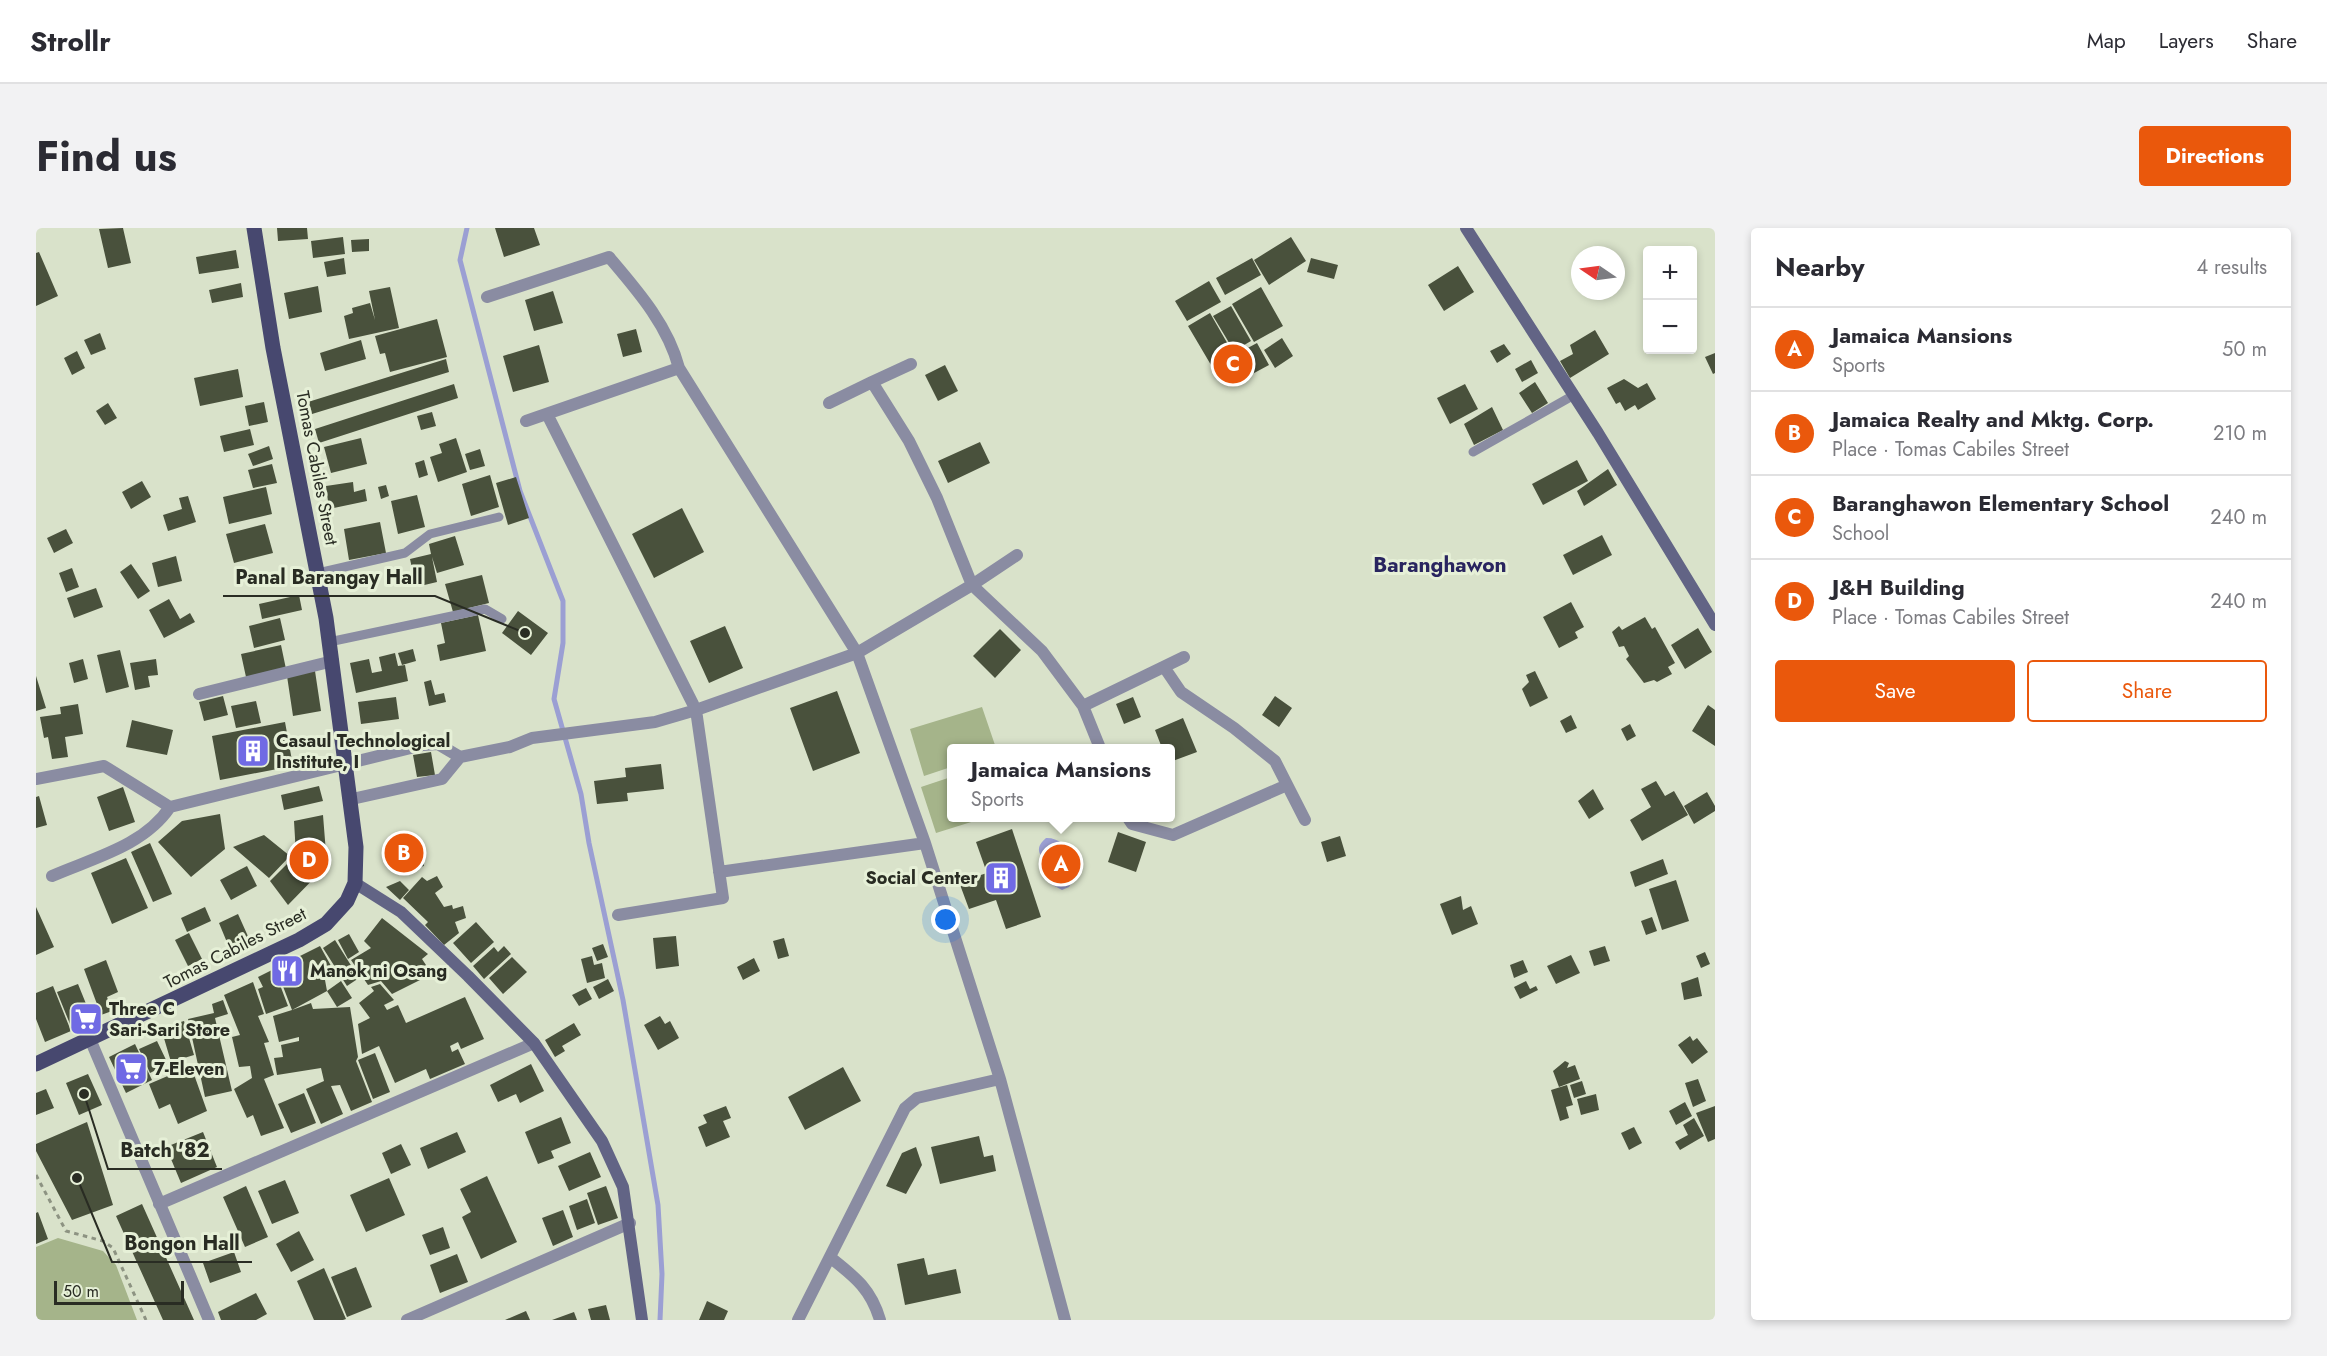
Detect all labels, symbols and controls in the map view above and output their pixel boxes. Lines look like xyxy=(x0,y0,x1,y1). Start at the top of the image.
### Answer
text: Strollr xyxy=(30,21,111,62)
text: Map xyxy=(2087,26,2126,56)
text: Layers xyxy=(2159,26,2214,56)
text: Share xyxy=(2247,26,2297,56)
text: Find us xyxy=(36,126,177,187)
button: Directions xyxy=(2139,126,2291,186)
north arrow xyxy=(1571,246,1625,300)
map controls xyxy=(1643,246,1697,354)
button: + xyxy=(1643,246,1697,300)
text: Nearby xyxy=(1775,248,1864,286)
text: 4 results xyxy=(2196,253,2267,282)
button: − xyxy=(1643,300,1697,354)
text: Jamaica Mansions xyxy=(1832,319,2012,351)
text: A xyxy=(1787,335,1802,364)
text: 50 m xyxy=(2222,335,2267,364)
pin: C xyxy=(1214,342,1252,386)
text: Sports xyxy=(1832,351,1885,380)
street label: Tomas Cabiles Street xyxy=(289,389,345,548)
text: Jamaica Realty and Mktg. Corp. xyxy=(1832,403,2154,435)
text: B xyxy=(1788,419,1801,448)
text: 210 m xyxy=(2213,419,2267,448)
text: Place · Tomas Cabiles Street xyxy=(1832,435,2069,464)
text: Baranghawon Elementary School xyxy=(1832,487,2169,519)
text: C xyxy=(1787,503,1802,532)
text: 240 m xyxy=(2210,503,2267,532)
text: School xyxy=(1832,519,1889,548)
district label: Baranghawon xyxy=(1373,550,1507,580)
callout: Panal Barangay Hall xyxy=(223,558,435,596)
text: Panal Barangay Hall xyxy=(235,563,423,592)
text: J&H Building xyxy=(1832,571,1965,603)
text: D xyxy=(1787,587,1802,616)
text: 240 m xyxy=(2210,587,2267,616)
text: Place · Tomas Cabiles Street xyxy=(1832,603,2069,632)
button: Save xyxy=(1775,660,2015,722)
button: Share xyxy=(2027,660,2267,722)
place label: Casaul Technological Institute, I xyxy=(276,728,450,775)
building icon: Casaul Technological Institute, I xyxy=(235,733,271,769)
popup xyxy=(947,744,1175,822)
text: Jamaica Mansions xyxy=(971,753,1151,785)
text: Sports xyxy=(971,785,1024,814)
pin: B xyxy=(384,830,424,876)
pin: D xyxy=(290,838,328,882)
pin: A xyxy=(1042,842,1080,886)
building icon: Social Center xyxy=(983,860,1019,896)
place label: Social Center xyxy=(866,865,979,891)
street label: Tomas Cabiles Street xyxy=(159,901,311,995)
your location xyxy=(931,905,960,934)
restaurant icon: Manok ni Osang xyxy=(269,953,305,989)
place label: Manok ni Osang xyxy=(310,958,447,984)
place label: Three C Sari-Sari Store xyxy=(109,996,230,1043)
supermarket icon: Three C Sari-Sari Store xyxy=(68,1001,104,1037)
supermarket icon: 7-Eleven xyxy=(113,1051,149,1087)
place label: 7-Eleven xyxy=(154,1056,225,1082)
callout: Batch '82 xyxy=(108,1131,222,1169)
text: Batch '82 xyxy=(120,1136,210,1165)
callout: Bongon Hall xyxy=(112,1224,252,1262)
text: Bongon Hall xyxy=(124,1229,240,1258)
scale bar xyxy=(54,1278,184,1306)
text: 50 m xyxy=(63,1280,99,1303)

